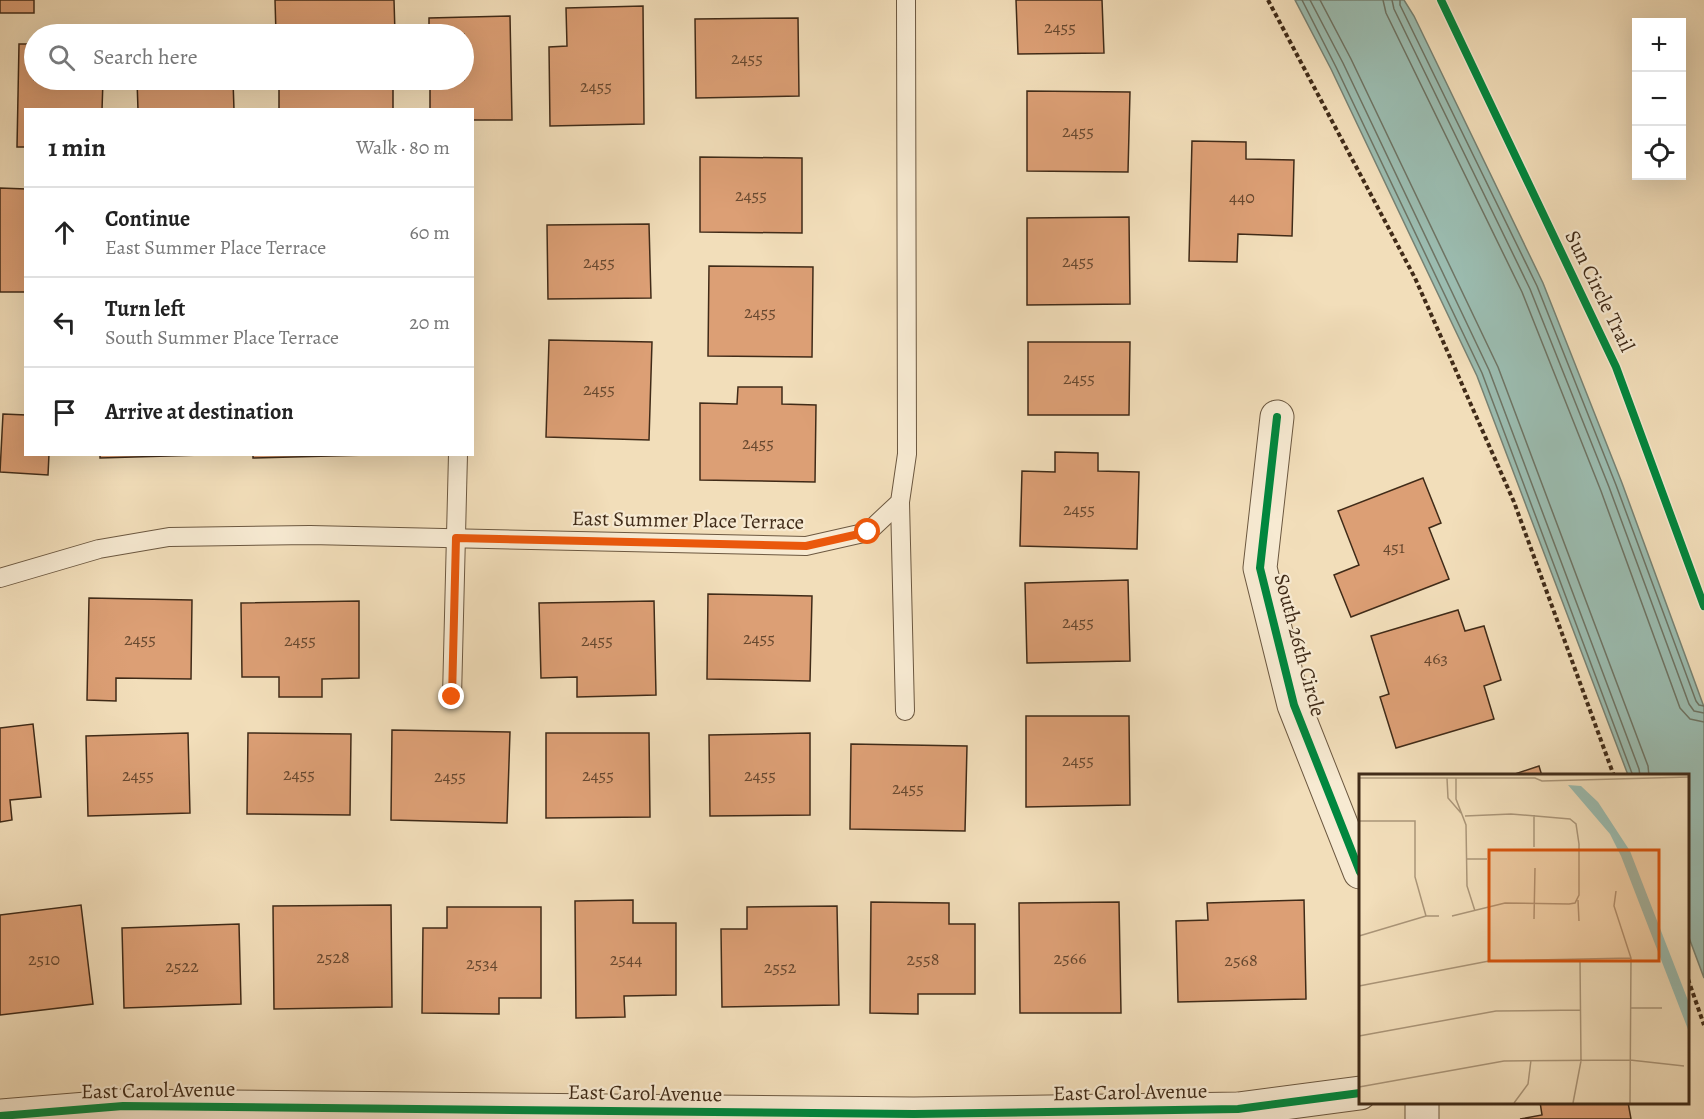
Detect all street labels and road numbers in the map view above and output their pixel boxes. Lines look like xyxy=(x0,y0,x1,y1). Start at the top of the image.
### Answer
street label: Sun Circle Trail xyxy=(1559,226,1641,356)
street label: East Summer Place Terrace xyxy=(572,504,804,536)
street label: South 26th Circle xyxy=(1267,571,1333,719)
street label: East Carol Avenue xyxy=(81,1075,235,1105)
street label: East Carol Avenue xyxy=(1053,1077,1207,1107)
street label: East Carol Avenue xyxy=(568,1078,722,1108)

